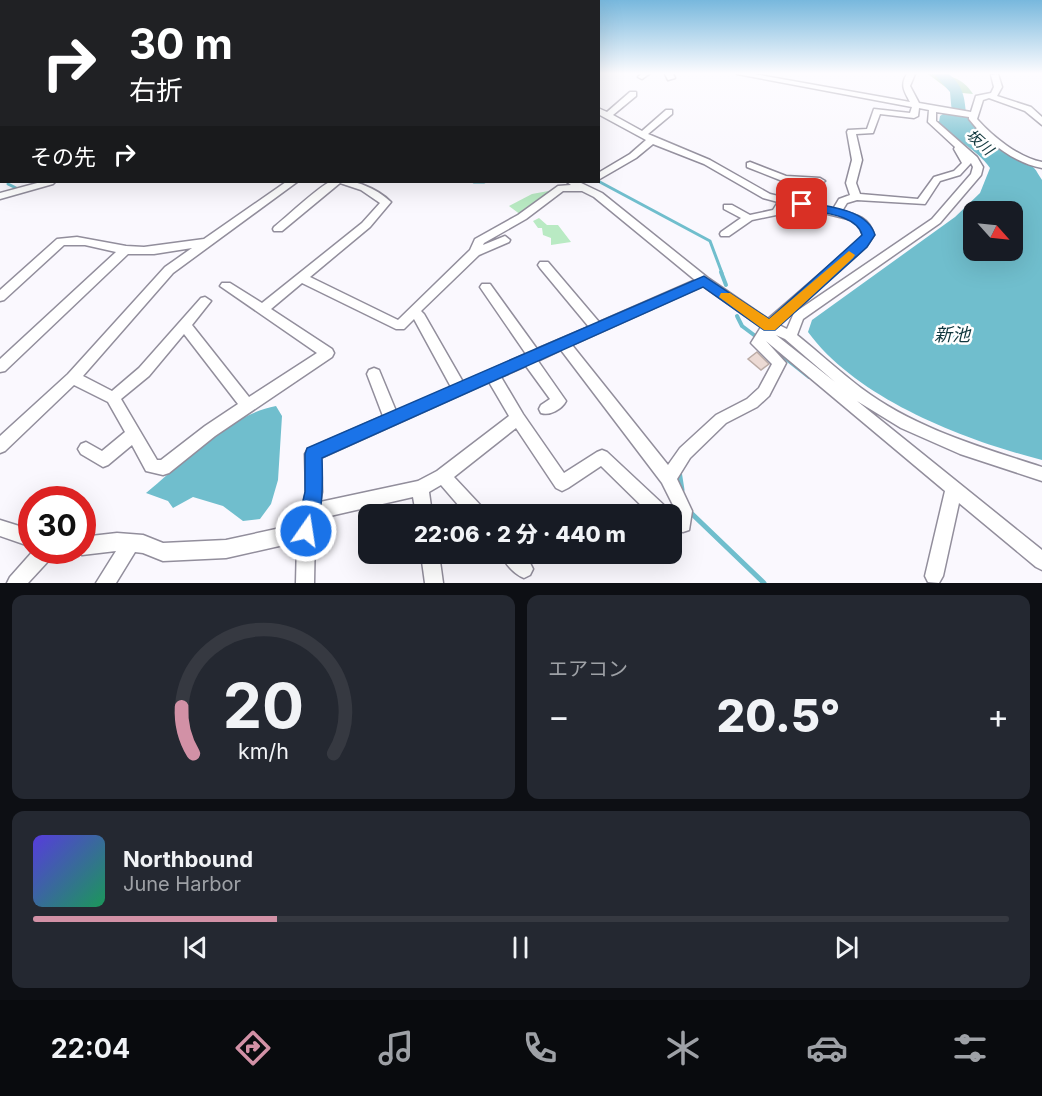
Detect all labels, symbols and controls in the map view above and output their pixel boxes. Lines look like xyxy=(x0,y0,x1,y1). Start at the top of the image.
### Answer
text: 30 m xyxy=(129,18,233,69)
icon: right xyxy=(30,24,108,102)
text: 右折 xyxy=(129,74,183,107)
water label: 坂川 xyxy=(962,125,999,160)
icon: right xyxy=(108,138,141,171)
text: その先 xyxy=(30,144,96,170)
pin xyxy=(776,178,827,229)
icon: arrive xyxy=(785,187,818,220)
north arrow xyxy=(963,201,1023,261)
map controls xyxy=(963,201,1023,261)
water label: 新池 xyxy=(934,324,972,345)
speed limit sign: 30 xyxy=(18,486,96,564)
position arrow xyxy=(274,499,338,563)
text: 22:06 · 2 分 · 440 m xyxy=(414,521,626,547)
text: エアコン xyxy=(548,657,628,681)
text: 20 xyxy=(223,668,304,743)
text: 20.5° xyxy=(717,688,840,743)
text: − xyxy=(548,696,570,736)
text: + xyxy=(987,696,1009,736)
text: km/h xyxy=(238,738,289,764)
text: Northbound xyxy=(123,846,253,872)
text: June Harbor xyxy=(123,872,241,896)
icon: previous xyxy=(179,931,212,964)
icon: pause xyxy=(504,931,537,964)
icon: next xyxy=(830,931,863,964)
icon: directions xyxy=(232,1027,274,1069)
icon: music xyxy=(375,1027,417,1069)
icon: phone xyxy=(519,1027,561,1069)
icon: climate xyxy=(662,1027,704,1069)
icon: car xyxy=(806,1027,848,1069)
icon: filters xyxy=(949,1027,991,1069)
text: 22:04 xyxy=(51,1032,130,1065)

